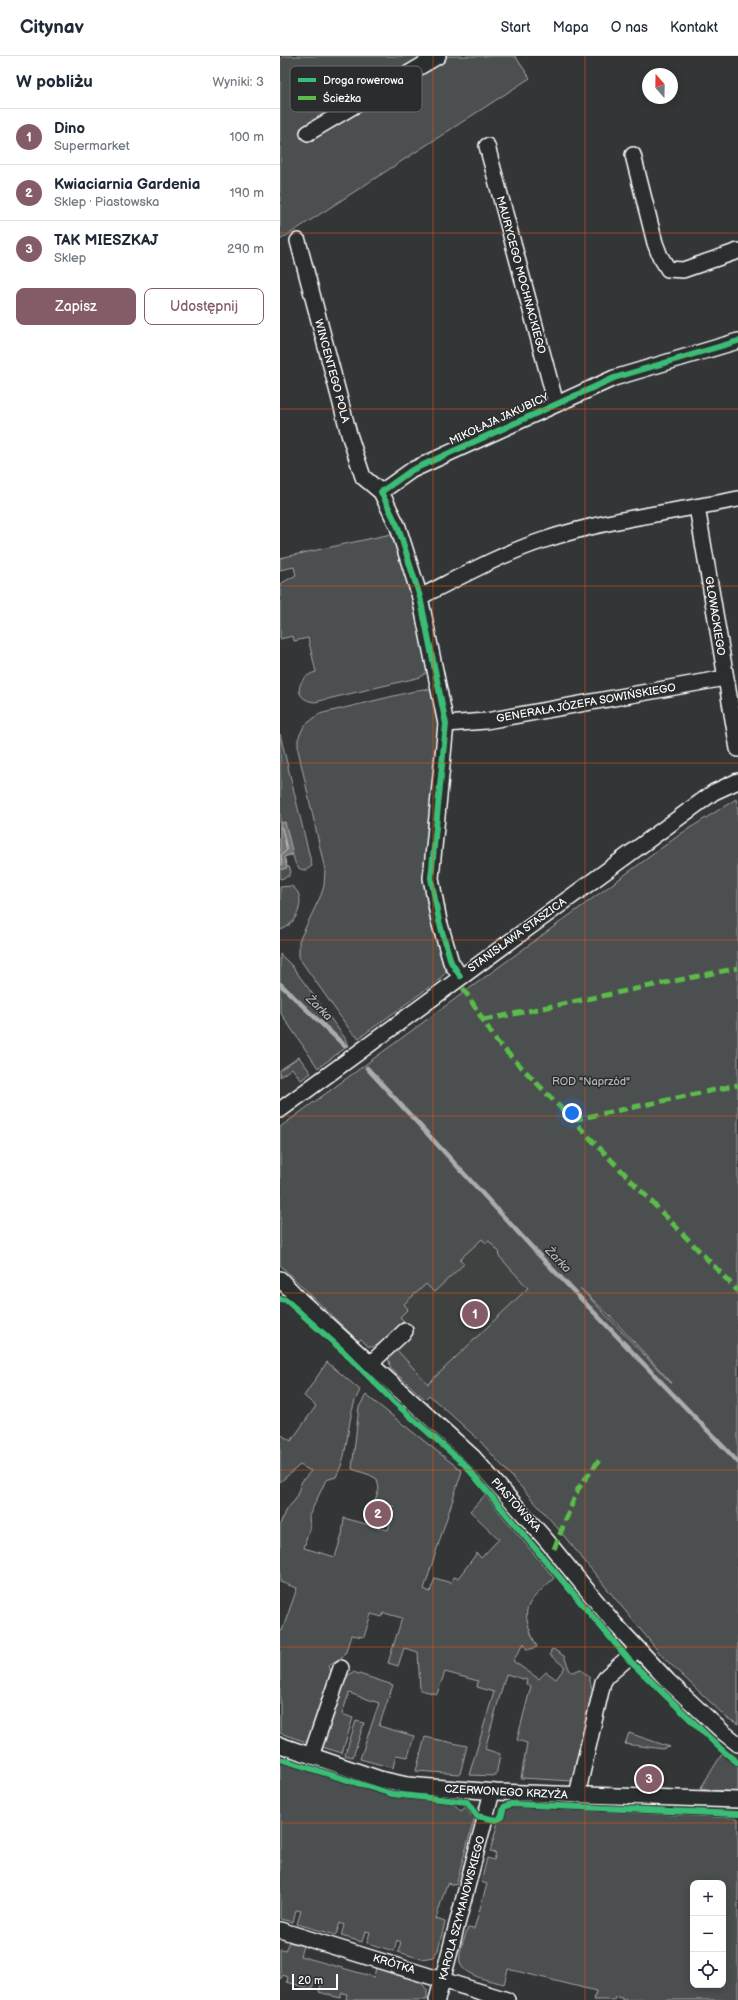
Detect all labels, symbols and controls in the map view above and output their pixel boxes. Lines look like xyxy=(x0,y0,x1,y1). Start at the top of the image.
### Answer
text: Citynav xyxy=(20,16,84,39)
text: Start xyxy=(501,19,531,36)
text: Mapa xyxy=(553,19,589,36)
text: O nas xyxy=(611,19,648,36)
text: Kontakt xyxy=(670,19,718,36)
legend xyxy=(290,66,422,112)
north arrow xyxy=(642,68,678,104)
text: W pobliżu xyxy=(16,72,93,92)
text: Wyniki: 3 xyxy=(212,74,264,90)
text: Droga rowerowa xyxy=(323,74,404,87)
text: Ścieżka xyxy=(323,91,361,105)
text: Dino xyxy=(54,119,85,138)
text: 1 xyxy=(26,129,32,145)
text: 100 m xyxy=(229,129,264,145)
text: Supermarket xyxy=(54,138,130,154)
text: Kwiaciarnia Gardenia xyxy=(54,175,200,194)
text: 2 xyxy=(25,185,33,201)
text: 190 m xyxy=(230,185,264,201)
text: Sklep · Piastowska xyxy=(54,194,159,210)
street label: MAURYCEGO MOCHNACKIEGO xyxy=(494,195,548,355)
text: TAK MIESZKAJ xyxy=(54,231,158,250)
text: 3 xyxy=(25,241,33,257)
text: 290 m xyxy=(227,241,264,257)
text: Sklep xyxy=(54,250,86,266)
button: Zapisz xyxy=(16,288,136,325)
button: Udostępnij xyxy=(144,288,264,325)
street label: WINCENTEGO POLA xyxy=(312,318,352,424)
street label: MIKOŁAJA JAKUBICY xyxy=(447,390,551,448)
street label: GŁOWACKIEGO xyxy=(702,575,728,657)
street label: GENERAŁA JÓZEFA SOWIŃSKIEGO xyxy=(495,680,677,725)
street label: STANISŁAWA STASZICA xyxy=(465,895,569,975)
water label: Żarka xyxy=(302,990,336,1024)
park label: ROD "Naprzód" xyxy=(552,1075,630,1088)
your location xyxy=(562,1103,582,1123)
water label: Żarka xyxy=(541,1242,575,1276)
pin: 1 xyxy=(462,1299,488,1329)
street label: PIASTOWSKA xyxy=(488,1475,544,1535)
pin: 2 xyxy=(365,1499,391,1529)
pin: 3 xyxy=(636,1764,662,1794)
street label: CZERWONEGO KRZYŻA xyxy=(444,1782,568,1802)
street label: KAROLA SZYMANOWSKIEGO xyxy=(436,1834,488,1982)
map controls xyxy=(690,1880,726,1988)
button: + xyxy=(690,1880,726,1916)
button: − xyxy=(690,1916,726,1952)
street label: KRÓTKA xyxy=(371,1950,417,1977)
button: locate xyxy=(690,1952,726,1988)
scale bar xyxy=(292,1972,338,1991)
text: 20 m xyxy=(298,1974,323,1987)

